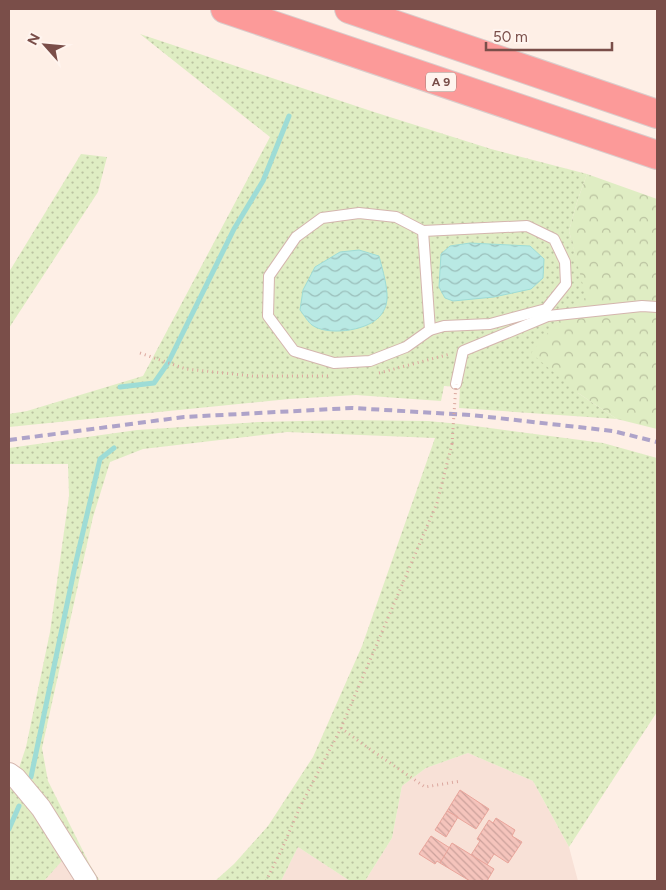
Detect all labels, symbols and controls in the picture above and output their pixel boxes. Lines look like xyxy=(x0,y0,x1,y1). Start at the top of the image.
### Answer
north arrow xyxy=(20,20,70,70)
scale bar xyxy=(486,20,612,52)
text: 50 m xyxy=(493,28,528,46)
text: N xyxy=(24,31,44,48)
road number: A 9 xyxy=(426,72,456,91)

